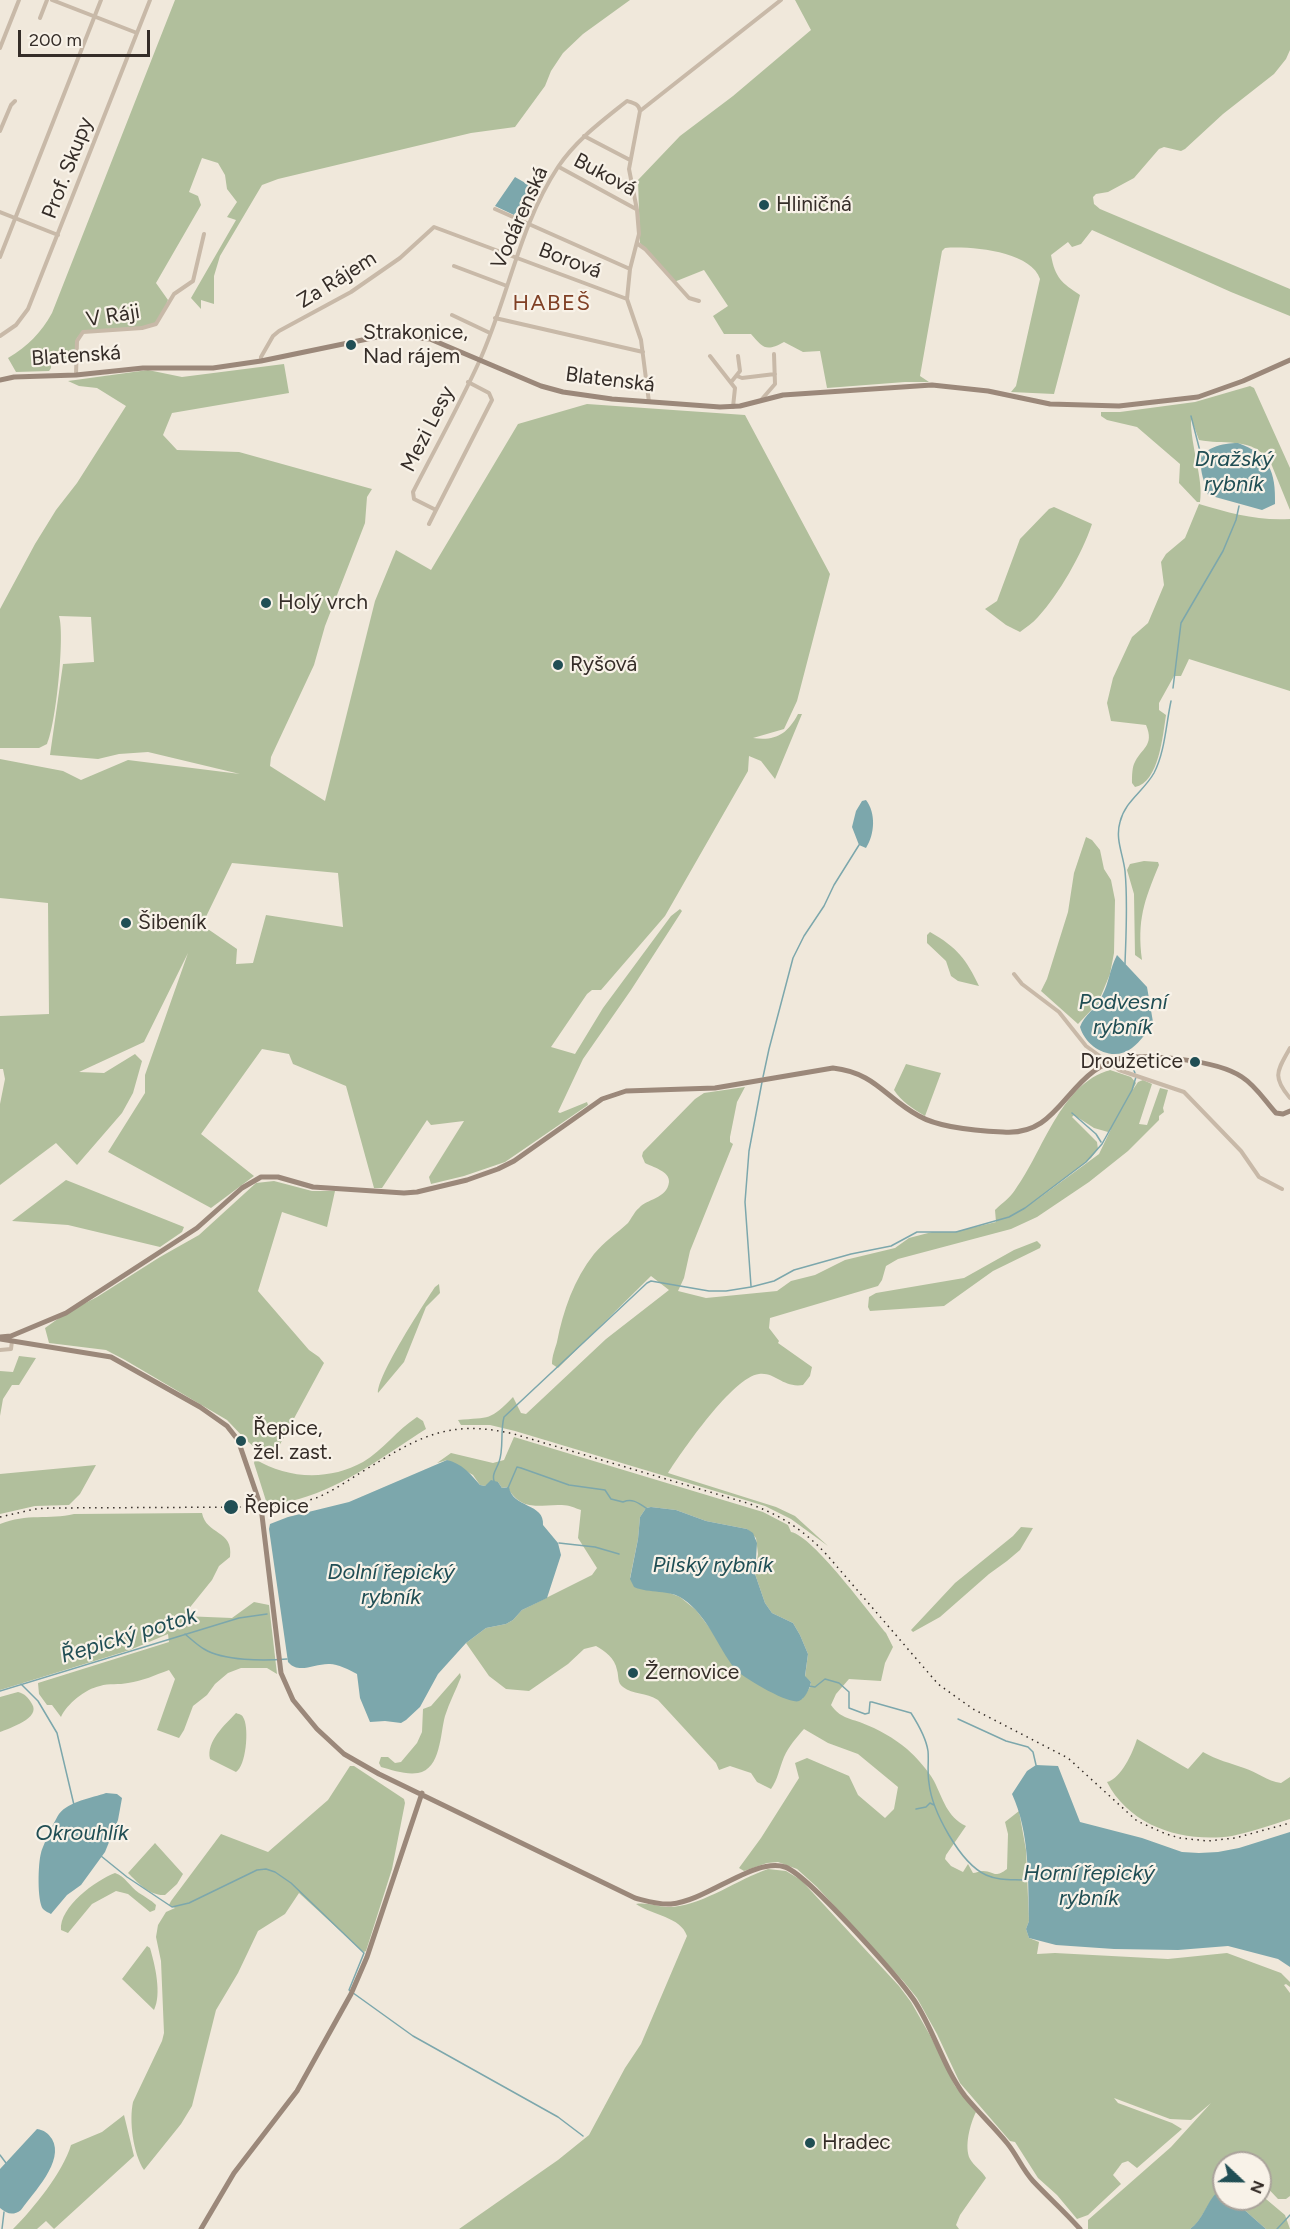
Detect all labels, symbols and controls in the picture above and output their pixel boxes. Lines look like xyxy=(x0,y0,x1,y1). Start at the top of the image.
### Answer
scale bar xyxy=(21,18,153,56)
text: 200 m xyxy=(29,29,82,51)
street label: Prof. Skupy xyxy=(37,114,99,222)
street label: Buková xyxy=(569,148,641,202)
street label: Vodárenská xyxy=(486,163,554,273)
place label: Hliničná xyxy=(776,192,852,218)
marker: Hliničná xyxy=(757,198,771,212)
street label: Borová xyxy=(535,238,605,284)
street label: Za Rájem xyxy=(293,246,381,314)
district label: HABEŠ xyxy=(513,291,591,317)
street label: V Ráji xyxy=(84,299,142,333)
place label: Strakonice, Nad rájem xyxy=(363,320,468,370)
marker: Strakonice, Nad rájem xyxy=(344,338,358,352)
street label: Blatenská xyxy=(30,340,122,372)
street label: Blatenská xyxy=(564,362,656,398)
street label: Mezi Lesy xyxy=(396,382,460,476)
water label: Dražský rybník xyxy=(1195,447,1273,499)
place label: Holý vrch xyxy=(278,590,368,616)
marker: Holý vrch xyxy=(259,596,273,610)
place label: Ryšová xyxy=(570,652,637,678)
marker: Ryšová xyxy=(551,658,565,672)
place label: Šibeník xyxy=(138,910,206,936)
marker: Šibeník xyxy=(119,916,133,930)
water label: Podvesní rybník xyxy=(1078,990,1168,1042)
place label: Droužetice xyxy=(1080,1049,1183,1075)
marker: Droužetice xyxy=(1188,1055,1202,1069)
place label: Řepice, žel. zast. xyxy=(253,1416,332,1466)
marker: Řepice, žel. zast. xyxy=(234,1434,248,1448)
place label: Řepice xyxy=(244,1494,309,1520)
marker: Řepice xyxy=(222,1498,240,1516)
water label: Pilský rybník xyxy=(653,1553,773,1579)
water label: Dolní řepický rybník xyxy=(327,1560,455,1612)
water label: Řepický potok xyxy=(58,1603,200,1669)
place label: Žernovice xyxy=(645,1660,739,1686)
marker: Žernovice xyxy=(626,1666,640,1680)
water label: Okrouhlík xyxy=(35,1821,129,1847)
water label: Horní řepický rybník xyxy=(1023,1861,1155,1912)
place label: Hradec xyxy=(822,2130,891,2156)
marker: Hradec xyxy=(803,2136,817,2150)
north arrow xyxy=(1212,2151,1272,2211)
text: N xyxy=(1246,2178,1268,2196)

